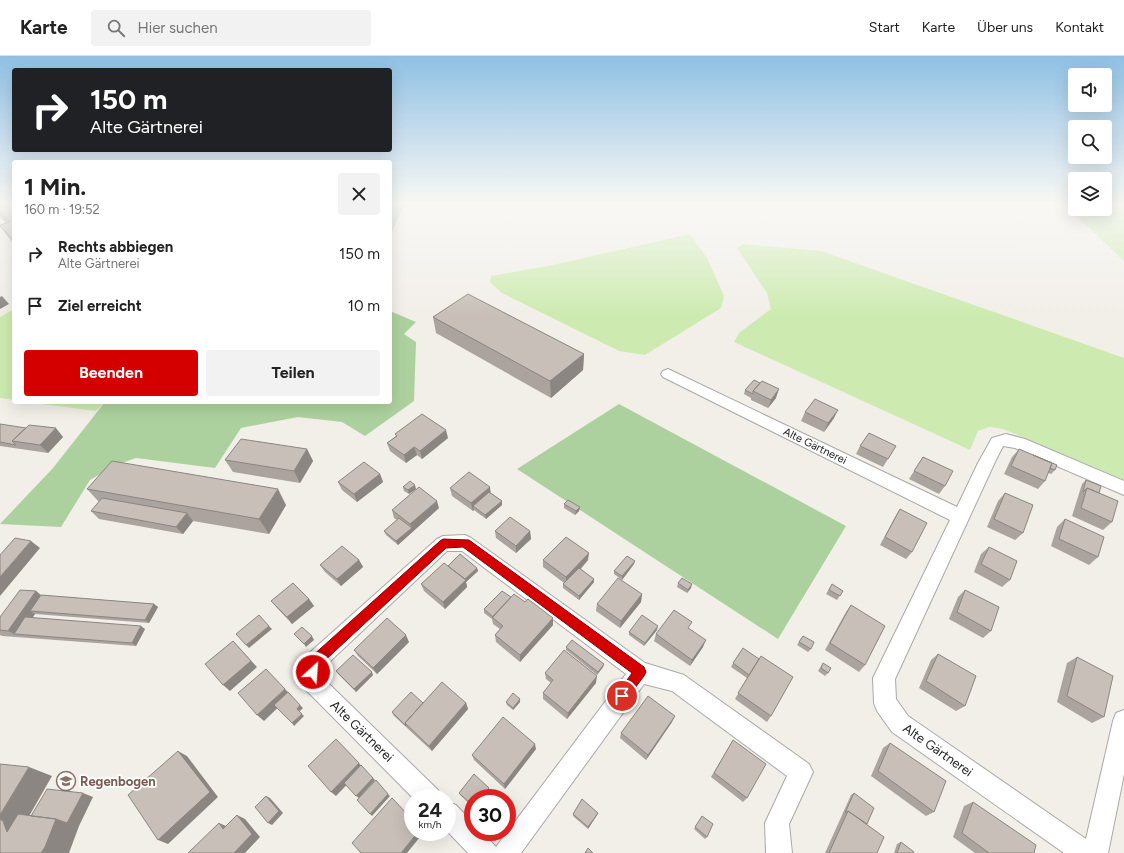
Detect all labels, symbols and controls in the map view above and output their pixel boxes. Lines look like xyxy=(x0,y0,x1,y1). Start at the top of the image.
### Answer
search box xyxy=(91,10,371,46)
text: Karte xyxy=(20,16,67,39)
icon: search xyxy=(105,17,127,39)
text: Hier suchen xyxy=(137,19,218,37)
text: Start xyxy=(869,19,900,36)
text: Karte xyxy=(922,19,955,36)
text: Über uns xyxy=(977,19,1033,36)
text: Kontakt xyxy=(1055,19,1104,36)
map controls xyxy=(1068,68,1112,216)
button: sound xyxy=(1068,68,1112,112)
text: 150 m xyxy=(90,82,167,116)
icon: right xyxy=(24,84,76,136)
text: Alte Gärtnerei xyxy=(90,116,203,138)
button: search xyxy=(1068,120,1112,164)
text: 1 Min. xyxy=(24,172,86,201)
button: layers xyxy=(1068,172,1112,216)
button: close xyxy=(338,173,380,215)
text: 160 m · 19:52 xyxy=(24,202,100,217)
text: Rechts abbiegen xyxy=(58,238,173,256)
icon: right xyxy=(24,243,46,265)
text: 150 m xyxy=(339,245,380,263)
text: Alte Gärtnerei xyxy=(58,256,140,271)
icon: arrive xyxy=(24,295,46,317)
text: Ziel erreicht xyxy=(58,297,142,315)
text: 10 m xyxy=(348,297,380,315)
button: Beenden xyxy=(24,350,198,396)
button: Teilen xyxy=(206,350,380,396)
street label: Alte Gärtnerei xyxy=(781,425,849,467)
position arrow xyxy=(292,651,334,693)
pin xyxy=(605,679,639,713)
icon: arrive xyxy=(611,685,633,707)
street label: Alte Gärtnerei xyxy=(327,697,397,765)
street label: Alte Gärtnerei xyxy=(900,720,976,780)
school or university icon: Regenbogen xyxy=(55,770,77,792)
place label: Regenbogen xyxy=(80,774,156,789)
speed limit sign: 30 xyxy=(464,789,516,841)
text: 24 xyxy=(418,798,442,822)
text: km/h xyxy=(419,818,441,831)

